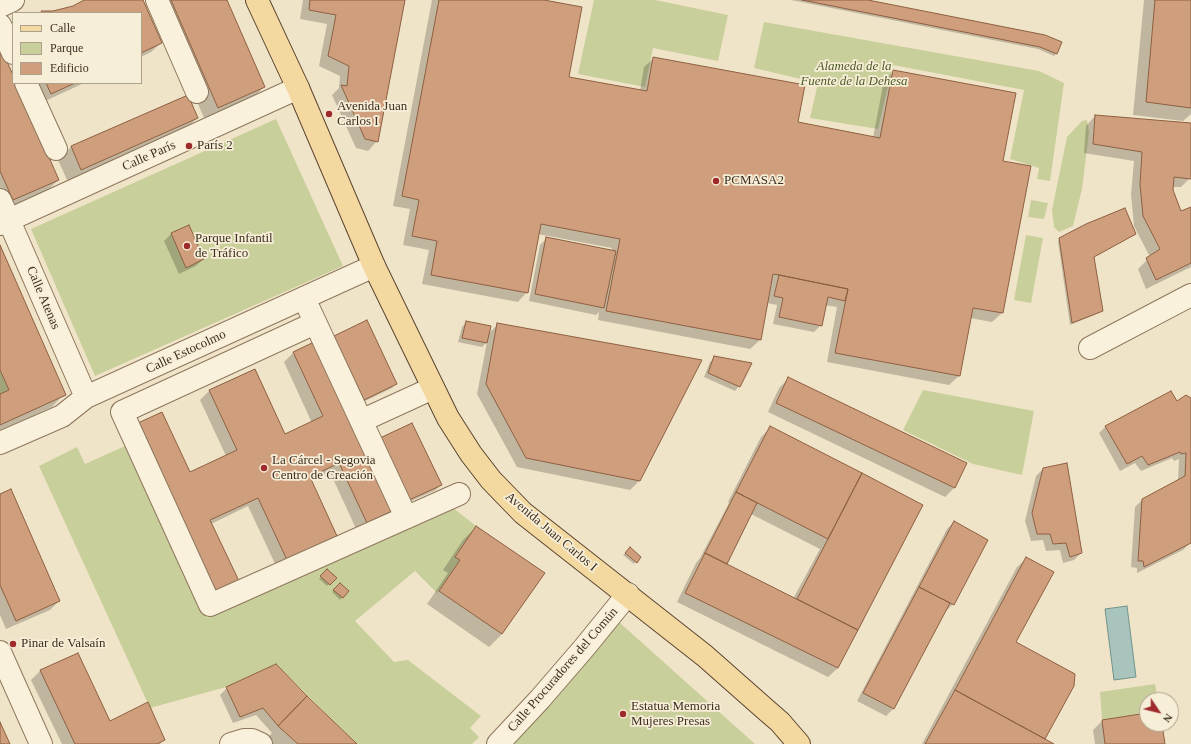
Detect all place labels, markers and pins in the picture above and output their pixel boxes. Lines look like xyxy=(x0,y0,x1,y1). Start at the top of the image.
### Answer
place label: Avenida Juan Carlos I xyxy=(337,99,407,130)
marker: Avenida Juan Carlos I xyxy=(324,109,334,119)
place label: París 2 xyxy=(197,138,233,154)
marker: París 2 xyxy=(184,141,194,151)
place label: PCMASA2 xyxy=(724,173,784,189)
marker: PCMASA2 xyxy=(711,176,721,186)
place label: Parque Infantil de Tráfico xyxy=(195,231,273,262)
marker: Parque Infantil de Tráfico xyxy=(182,241,192,251)
place label: La Cárcel - Segovia Centro de Creación xyxy=(272,453,376,484)
marker: La Cárcel - Segovia Centro de Creación xyxy=(259,463,269,473)
place label: Pinar de Valsaín xyxy=(21,636,105,652)
marker: Pinar de Valsaín xyxy=(8,639,18,649)
place label: Estatua Memoria Mujeres Presas xyxy=(631,699,720,730)
marker: Estatua Memoria Mujeres Presas xyxy=(618,709,628,719)

